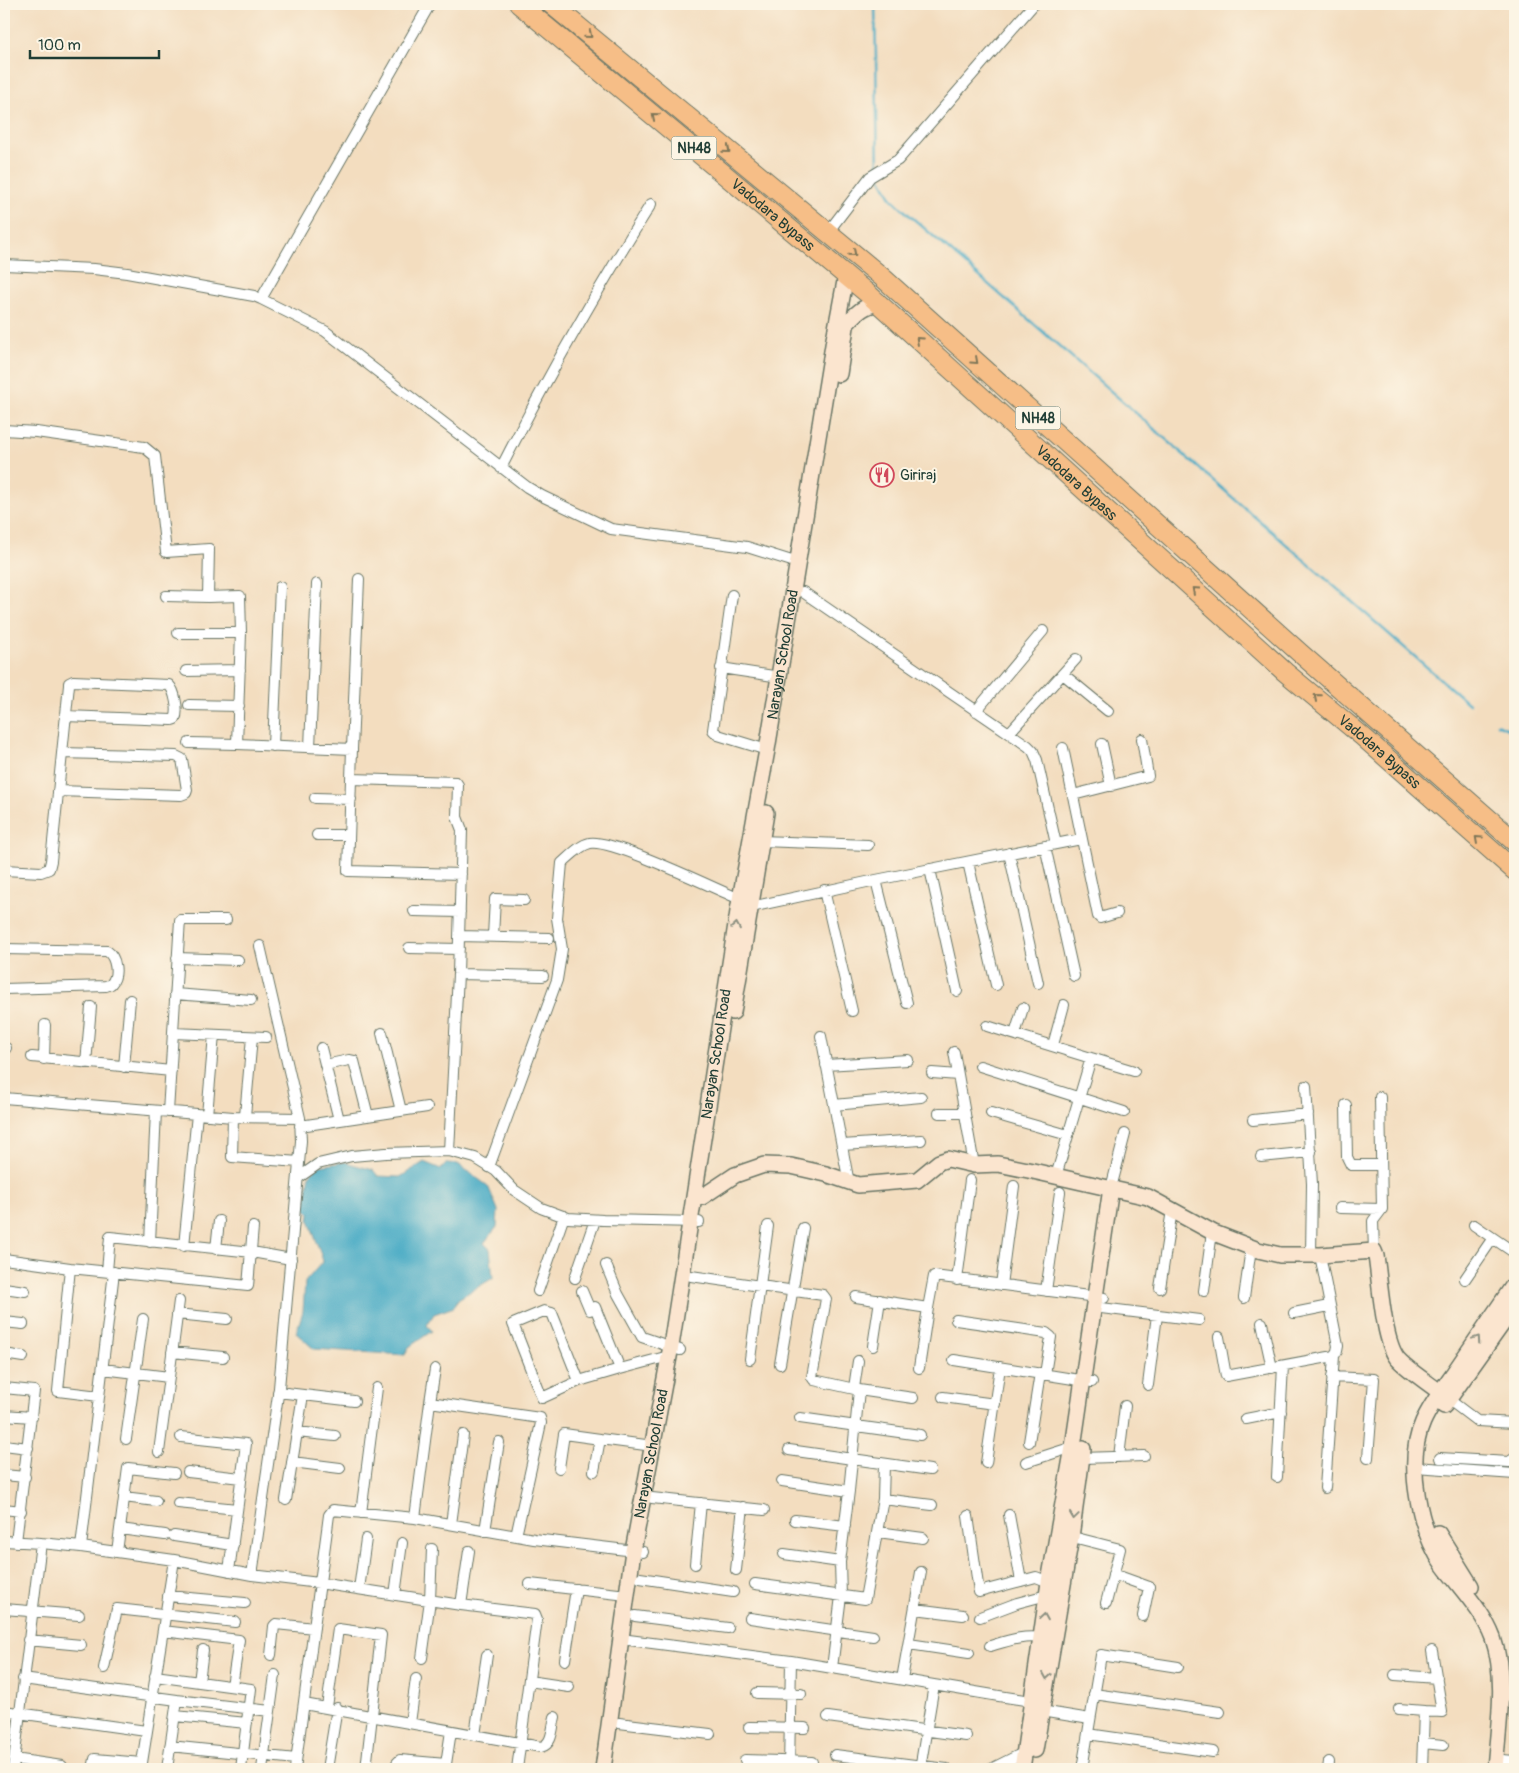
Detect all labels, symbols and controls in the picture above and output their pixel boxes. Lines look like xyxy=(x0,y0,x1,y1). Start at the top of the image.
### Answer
scale bar xyxy=(30,28,159,60)
one-way arrow xyxy=(583,29,592,38)
text: 100 m xyxy=(38,36,81,55)
one-way arrow xyxy=(652,113,661,122)
road number: NH48 xyxy=(672,136,716,160)
one-way arrow xyxy=(722,144,731,153)
street label: Vadodara Bypass xyxy=(727,174,819,255)
one-way arrow xyxy=(847,248,856,257)
one-way arrow xyxy=(915,337,924,346)
one-way arrow xyxy=(969,355,978,364)
road number: NH48 xyxy=(1016,406,1060,429)
street label: Vadodara Bypass xyxy=(1032,441,1121,525)
restaurant icon: Giriraj xyxy=(869,462,895,488)
place label: Giriraj xyxy=(900,466,936,485)
one-way arrow xyxy=(1191,587,1200,596)
street label: Narayan School Road xyxy=(763,588,803,721)
one-way arrow xyxy=(1314,695,1323,703)
street label: Vadodara Bypass xyxy=(1334,710,1425,793)
one-way arrow xyxy=(1475,836,1484,845)
one-way arrow xyxy=(730,922,740,930)
street label: Narayan School Road xyxy=(697,987,735,1121)
one-way arrow xyxy=(1471,1335,1480,1345)
street label: Narayan School Road xyxy=(630,1387,672,1520)
one-way arrow xyxy=(1069,1511,1079,1520)
one-way arrow xyxy=(1038,1613,1049,1621)
one-way arrow xyxy=(1042,1672,1053,1680)

